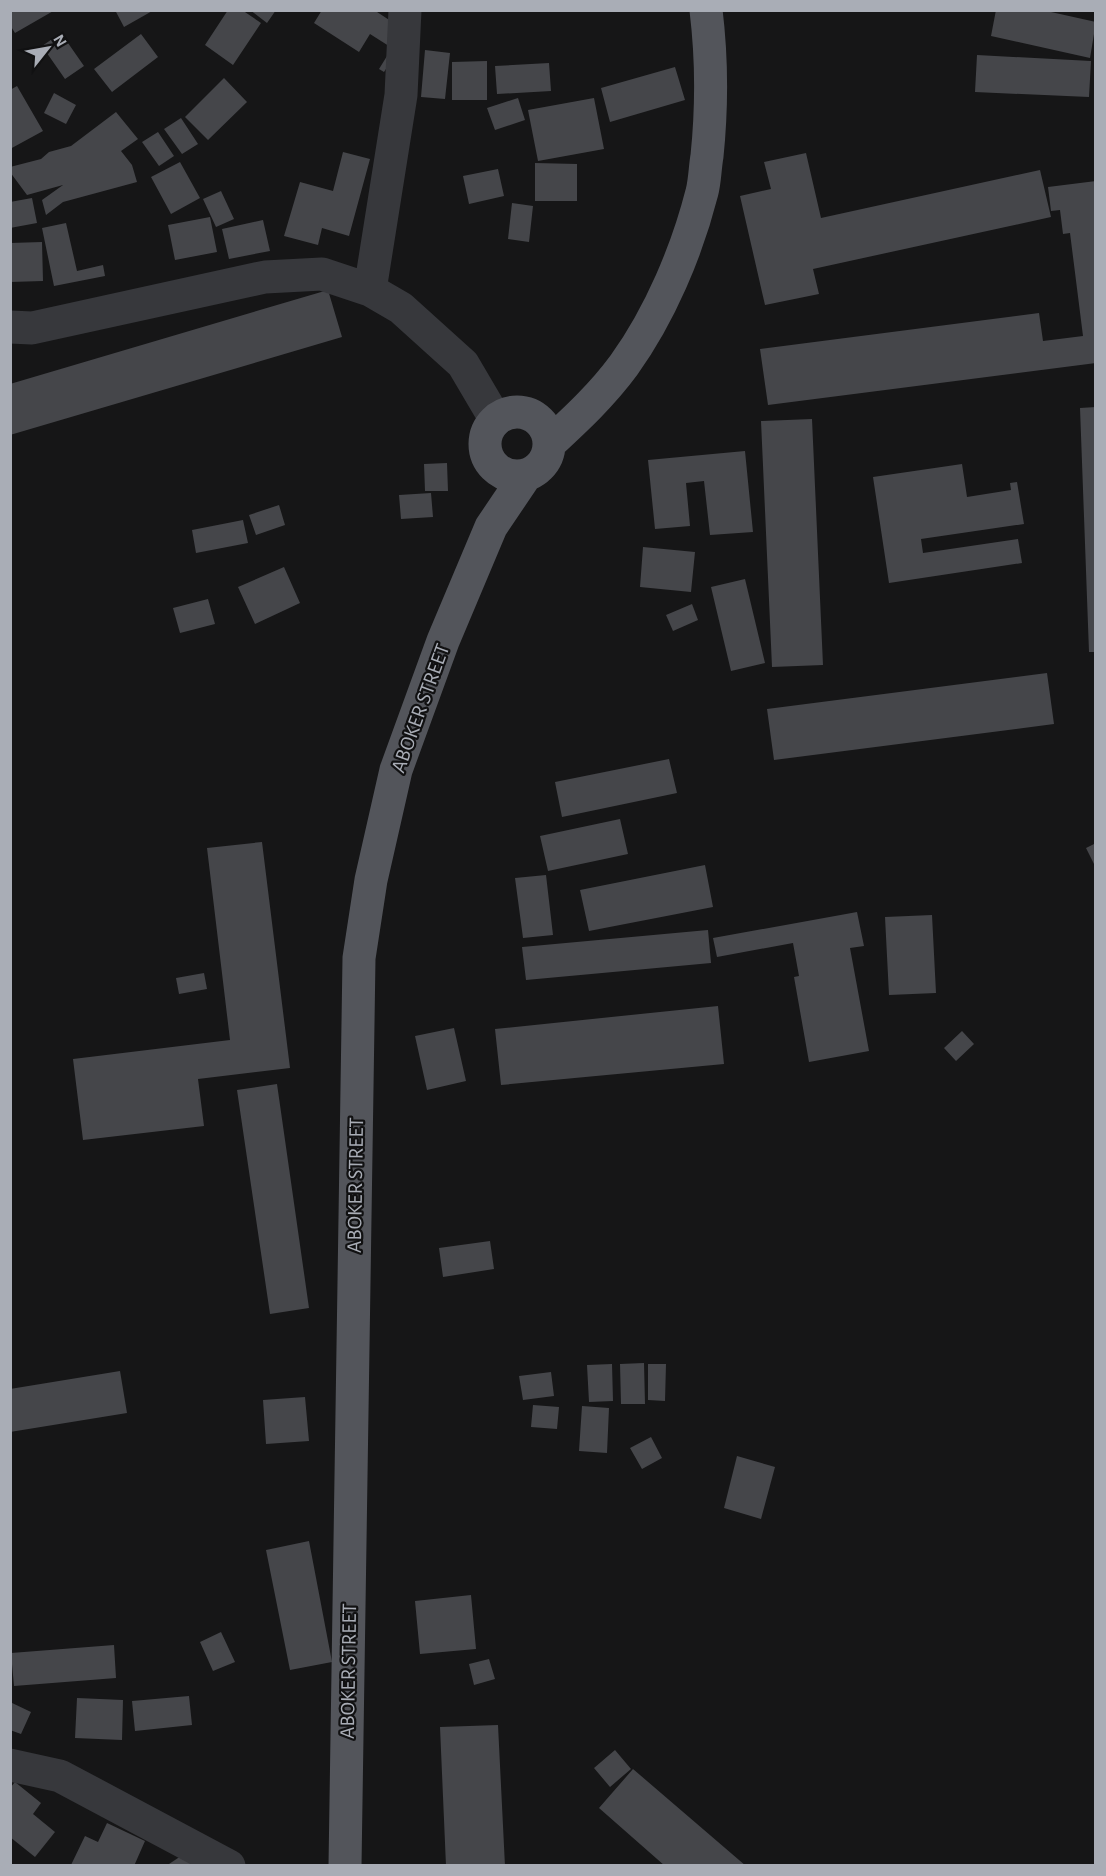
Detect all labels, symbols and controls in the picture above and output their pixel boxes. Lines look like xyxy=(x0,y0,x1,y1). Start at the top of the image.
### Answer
north arrow xyxy=(18,18,78,78)
text: N xyxy=(50,32,70,50)
street label: ABOKER STREET xyxy=(387,641,454,775)
street label: ABOKER STREET xyxy=(344,1117,367,1253)
street label: ABOKER STREET xyxy=(337,1603,360,1739)

